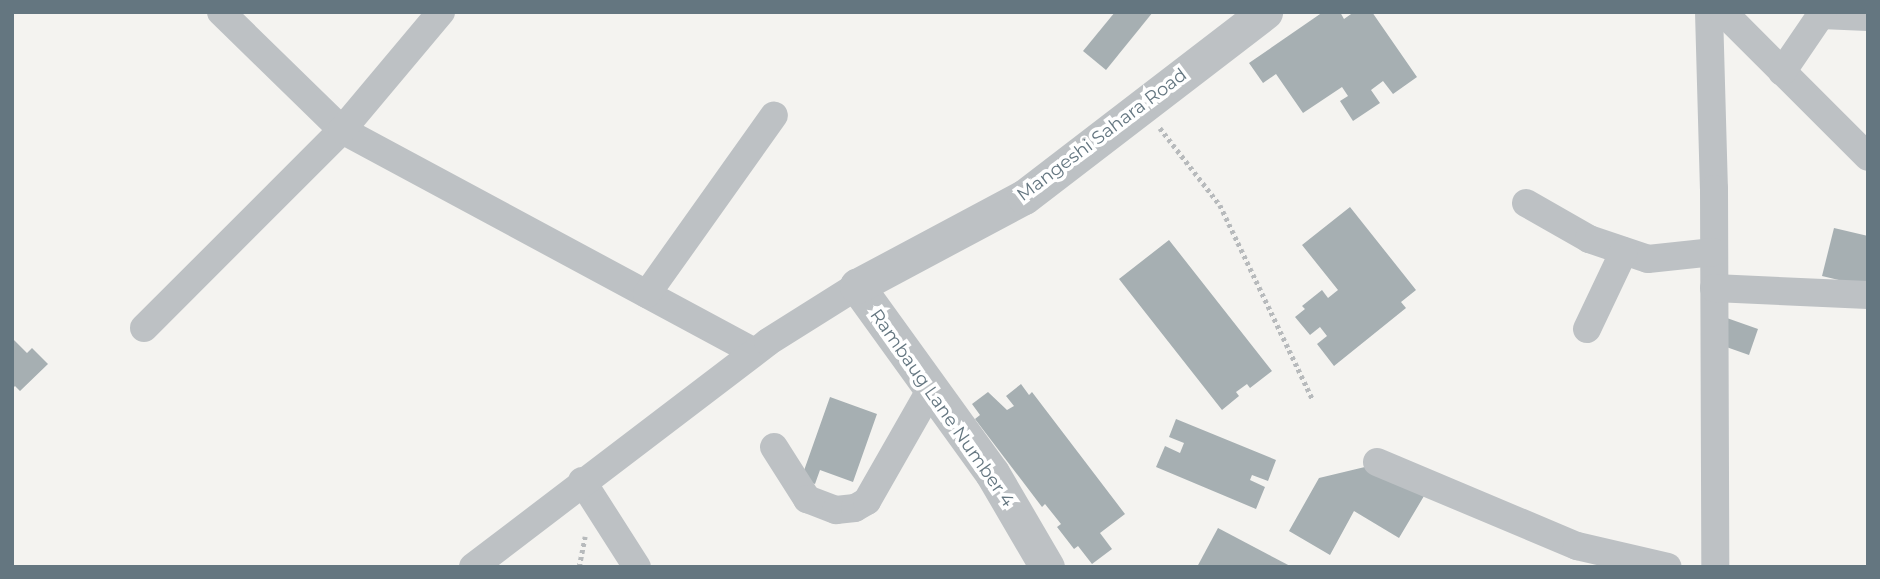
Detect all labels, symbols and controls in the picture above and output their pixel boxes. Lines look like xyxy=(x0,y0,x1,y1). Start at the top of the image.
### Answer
street label: Mangeshi Sahara Road xyxy=(1013,64,1191,206)
street label: Rambaug Lane Number 4 xyxy=(865,305,1019,511)

